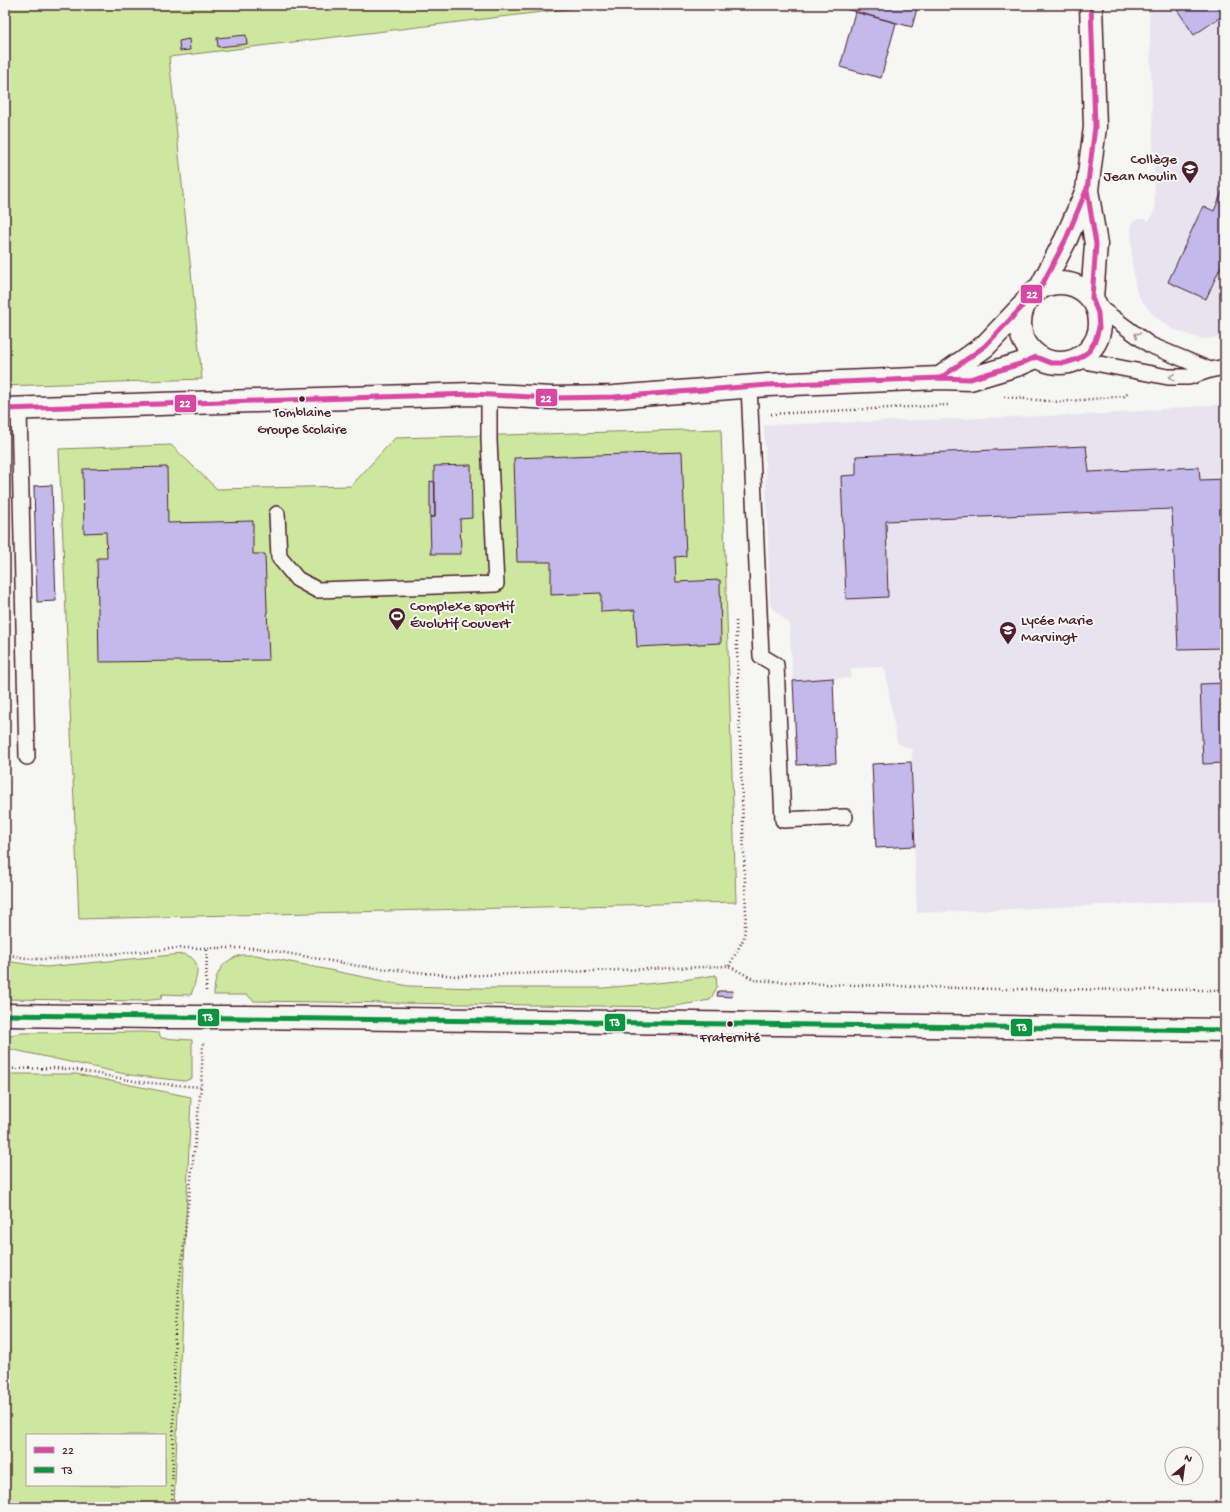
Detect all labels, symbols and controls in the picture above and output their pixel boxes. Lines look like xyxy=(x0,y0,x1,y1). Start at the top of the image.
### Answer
place label: Collège Jean Moulin xyxy=(1103,151,1177,186)
school or university icon: Collège Jean Moulin xyxy=(1180,159,1200,184)
line badge: 22 xyxy=(1020,284,1043,304)
text: 22 xyxy=(1027,290,1038,302)
one-way arrow xyxy=(1134,332,1141,340)
one-way arrow xyxy=(1169,372,1175,381)
line badge: 22 xyxy=(535,388,558,407)
line badge: 22 xyxy=(174,394,197,413)
marker: Tomblaine Groupe Scolaire xyxy=(297,394,307,404)
text: 22 xyxy=(541,394,552,406)
text: 22 xyxy=(180,399,191,411)
place label: Tomblaine Groupe Scolaire xyxy=(257,405,348,439)
place label: Complexe sportif Évolutif Couvert xyxy=(410,598,516,633)
sports icon: Complexe sportif Évolutif Couvert xyxy=(387,606,407,631)
place label: Lycée Marie Marvingt xyxy=(1021,612,1093,647)
school or university icon: Lycée Marie Marvingt xyxy=(998,620,1018,645)
line badge: T3 xyxy=(197,1008,220,1027)
text: T3 xyxy=(202,1013,213,1025)
line badge: T3 xyxy=(604,1013,626,1032)
text: T3 xyxy=(609,1018,620,1030)
line badge: T3 xyxy=(1010,1018,1033,1037)
marker: Fraternité xyxy=(725,1019,735,1029)
text: T3 xyxy=(1016,1023,1027,1035)
place label: Fraternité xyxy=(699,1030,761,1047)
legend xyxy=(26,1434,166,1486)
text: 22 xyxy=(62,1445,74,1459)
north arrow xyxy=(1164,1446,1204,1486)
text: N xyxy=(1182,1452,1194,1466)
text: T3 xyxy=(61,1465,73,1479)

